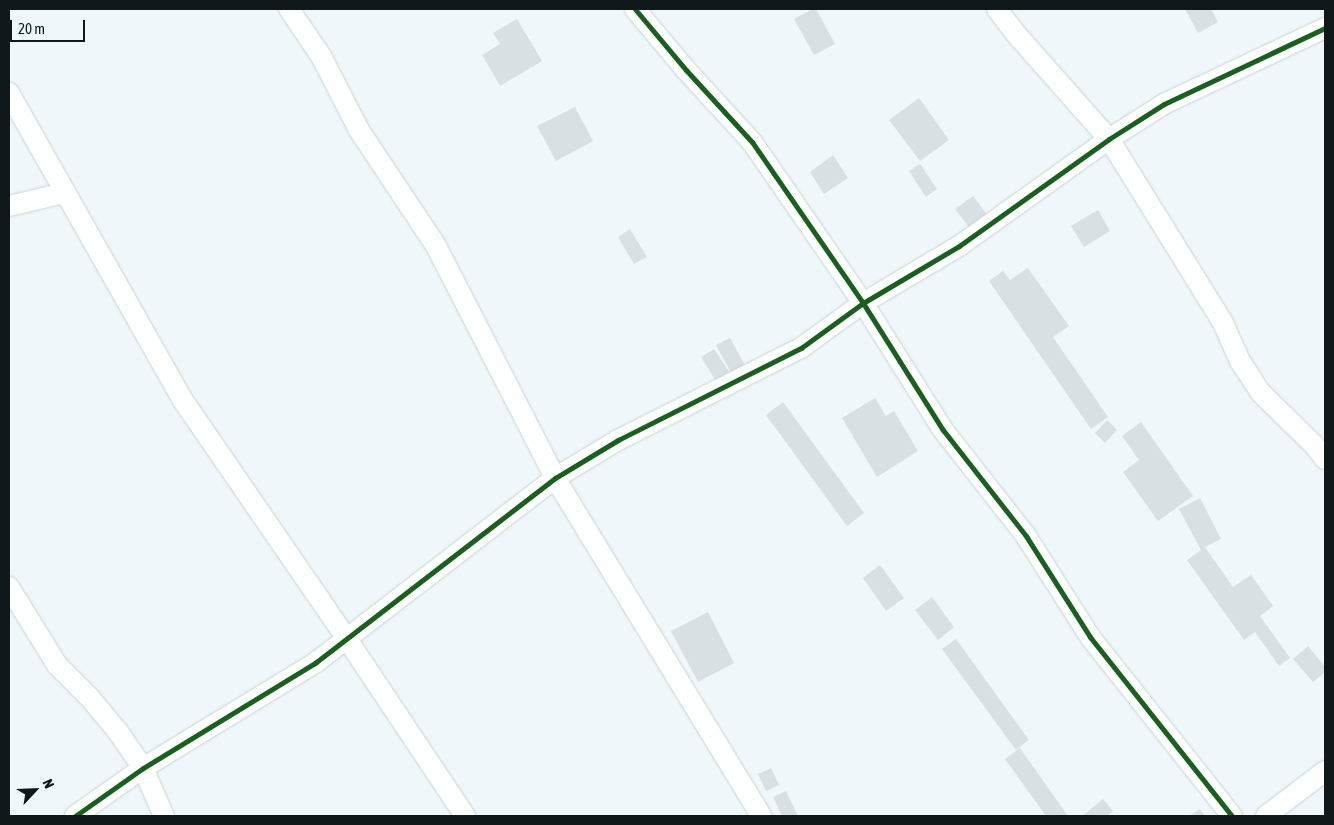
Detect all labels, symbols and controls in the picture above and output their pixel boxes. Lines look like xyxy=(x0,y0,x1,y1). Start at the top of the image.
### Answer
scale bar xyxy=(12,10,88,42)
text: 20 m xyxy=(18,20,45,37)
north arrow xyxy=(10,765,60,815)
text: N xyxy=(40,777,58,791)

